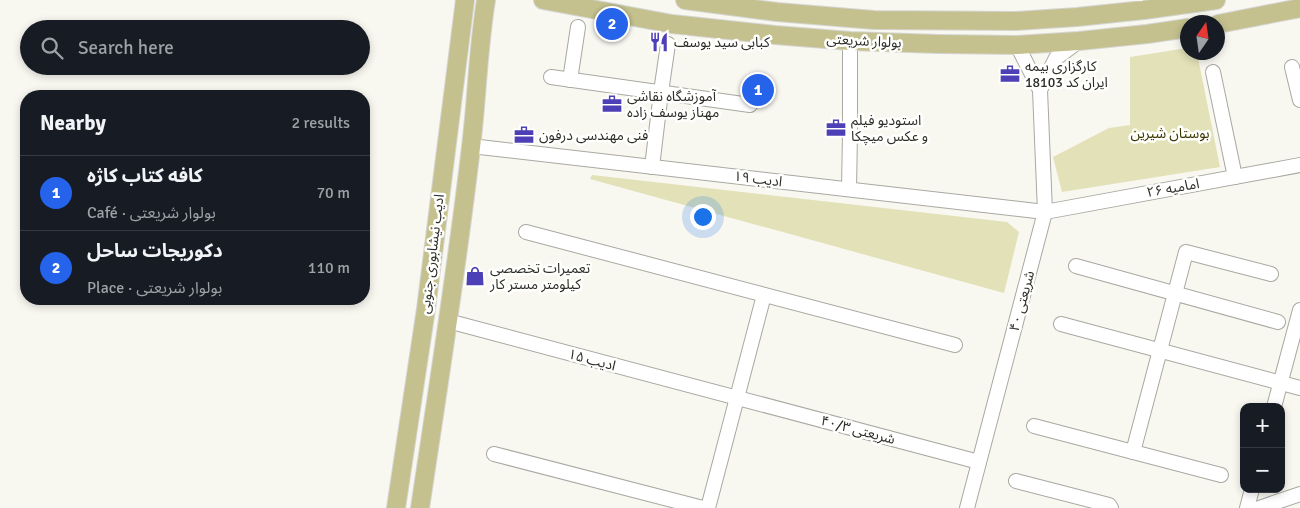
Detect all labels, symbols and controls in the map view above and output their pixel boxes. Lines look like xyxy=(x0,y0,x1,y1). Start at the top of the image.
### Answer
pin: 2 xyxy=(596,5,628,43)
north arrow xyxy=(1180,15,1225,60)
search box xyxy=(20,20,370,75)
restaurant icon: کبابی سید یوسف xyxy=(648,31,670,53)
street label: بولوار شریعتی xyxy=(826,31,902,51)
icon: search xyxy=(38,34,66,62)
place label: کبابی سید یوسف xyxy=(674,34,770,51)
text: Search here xyxy=(78,36,174,60)
place label: کارگزاری بیمه ایران کد 18103 xyxy=(1025,58,1108,91)
office icon: کارگزاری بیمه ایران کد 18103 xyxy=(999,63,1021,85)
pin: 1 xyxy=(742,71,774,109)
place label: آموزشگاه نقاشی مهناز یوسف زاده xyxy=(627,88,719,121)
office icon: آموزشگاه نقاشی مهناز یوسف زاده xyxy=(601,93,623,115)
text: Nearby xyxy=(40,110,106,136)
place label: استودیو فیلم و عکس میچکا xyxy=(851,112,928,146)
text: 2 results xyxy=(291,113,350,133)
office icon: استودیو فیلم و عکس میچکا xyxy=(825,117,847,139)
office icon: فنی مهندسی درفون xyxy=(513,124,535,146)
park label: بوستان شیرین xyxy=(1130,125,1210,142)
place label: فنی مهندسی درفون xyxy=(539,127,648,144)
text: کافه کتاب کاژه xyxy=(87,164,203,188)
street label: ادیب ۱۹ xyxy=(733,168,783,190)
street label: امامیه ۲۶ xyxy=(1145,175,1201,201)
text: 1 xyxy=(52,183,60,203)
text: 70 m xyxy=(316,183,350,203)
street label: ادیب نیشابوری جنوبی xyxy=(416,193,448,315)
text: Café · بولوار شریعتی xyxy=(87,203,216,223)
your location xyxy=(690,204,716,230)
text: دکوریجات ساحل xyxy=(87,239,223,263)
text: 2 xyxy=(52,258,60,278)
text: 110 m xyxy=(308,258,350,278)
place label: تعمیرات تخصصی کیلومتر مستر کار xyxy=(489,260,590,293)
shop icon: تعمیرات تخصصی کیلومتر مستر کار xyxy=(464,265,486,287)
street label: شریعتی ۴۰ xyxy=(1006,269,1038,333)
text: Place · بولوار شریعتی xyxy=(87,278,222,298)
street label: ادیب ۱۵ xyxy=(566,345,618,375)
map controls xyxy=(1240,403,1285,493)
button: + xyxy=(1240,403,1285,448)
street label: شریعتی ۴۰/۳ xyxy=(819,412,897,448)
button: − xyxy=(1240,448,1285,493)

